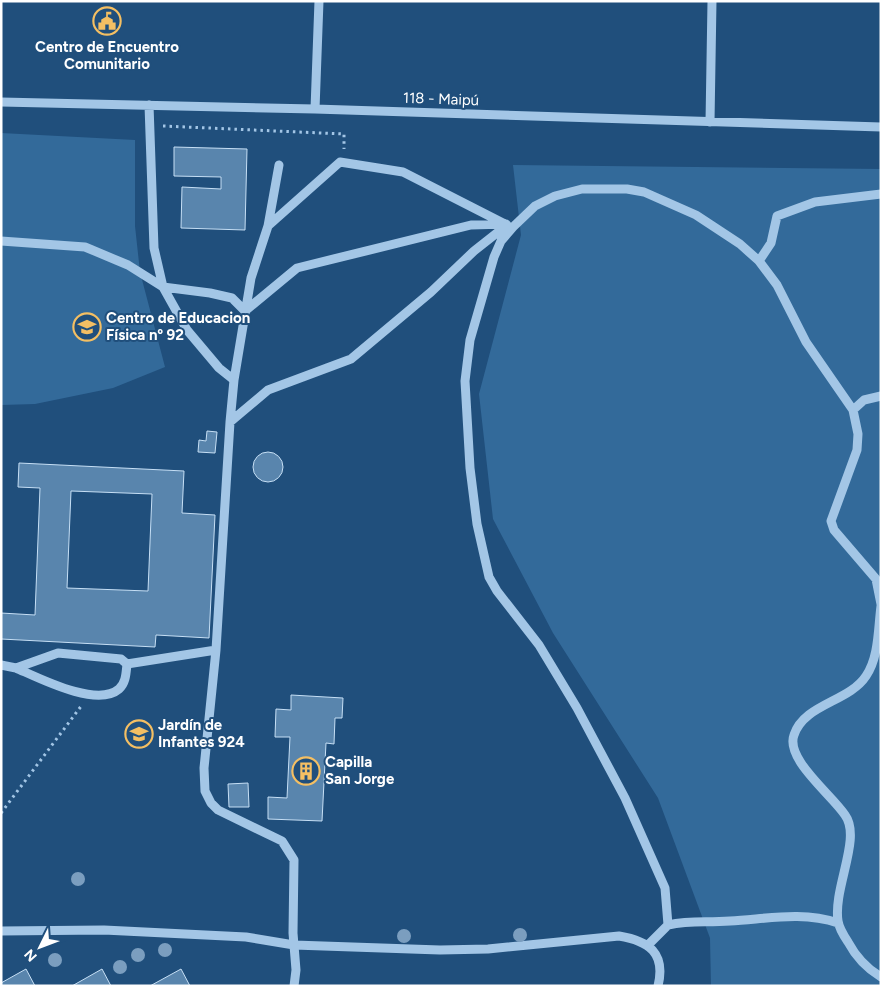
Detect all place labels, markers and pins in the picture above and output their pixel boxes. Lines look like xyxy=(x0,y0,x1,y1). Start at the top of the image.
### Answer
public building icon: Centro de Encuentro Comunitario xyxy=(92,6,122,36)
place label: Centro de Encuentro Comunitario xyxy=(35,38,179,73)
place label: Centro de Educacion Física nº 92 xyxy=(106,309,250,344)
school or university icon: Centro de Educacion Física nº 92 xyxy=(72,312,102,342)
place label: Jardín de Infantes 924 xyxy=(158,716,245,751)
school or university icon: Jardín de Infantes 924 xyxy=(124,719,154,749)
place label: Capilla San Jorge xyxy=(325,753,395,788)
building icon: Capilla San Jorge xyxy=(291,756,321,786)

